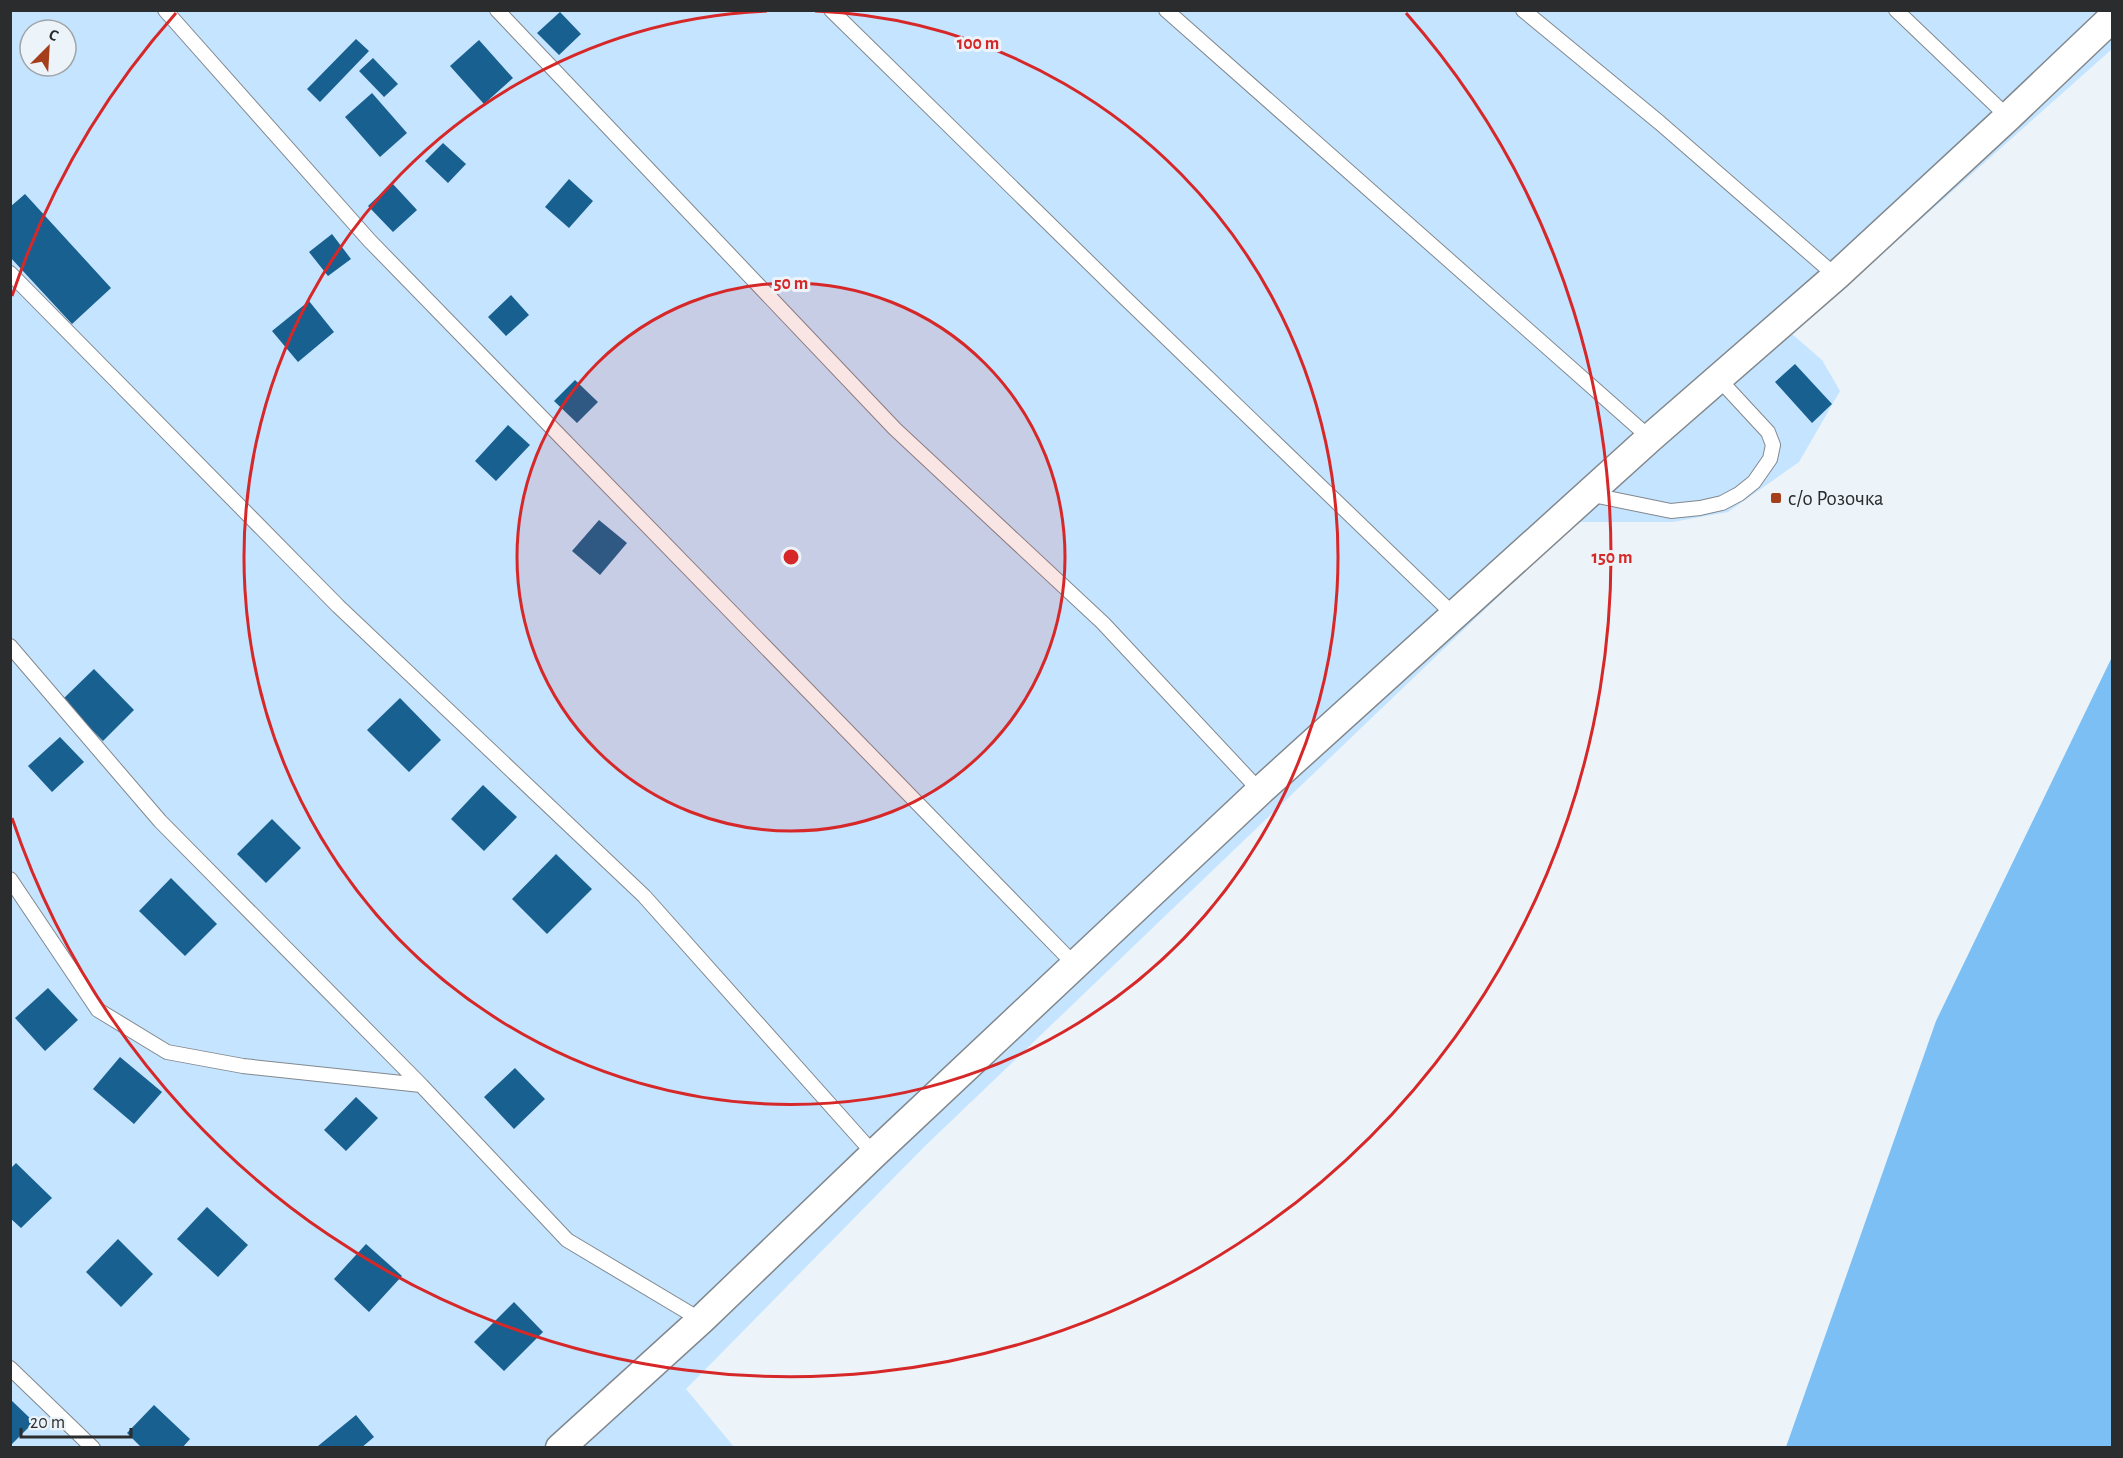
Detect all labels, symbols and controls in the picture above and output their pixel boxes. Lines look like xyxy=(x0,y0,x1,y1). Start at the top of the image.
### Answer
north arrow xyxy=(18,18,78,78)
text: С xyxy=(46,26,61,44)
text: 100 m xyxy=(957,35,999,53)
text: 50 m xyxy=(774,275,808,293)
place label: с/о Розочка xyxy=(1788,488,1884,509)
marker: с/о Розочка xyxy=(1769,491,1783,505)
centre of rings xyxy=(781,547,801,567)
text: 150 m xyxy=(1592,549,1632,567)
scale bar xyxy=(21,1401,130,1439)
text: 20 m xyxy=(30,1414,65,1432)

